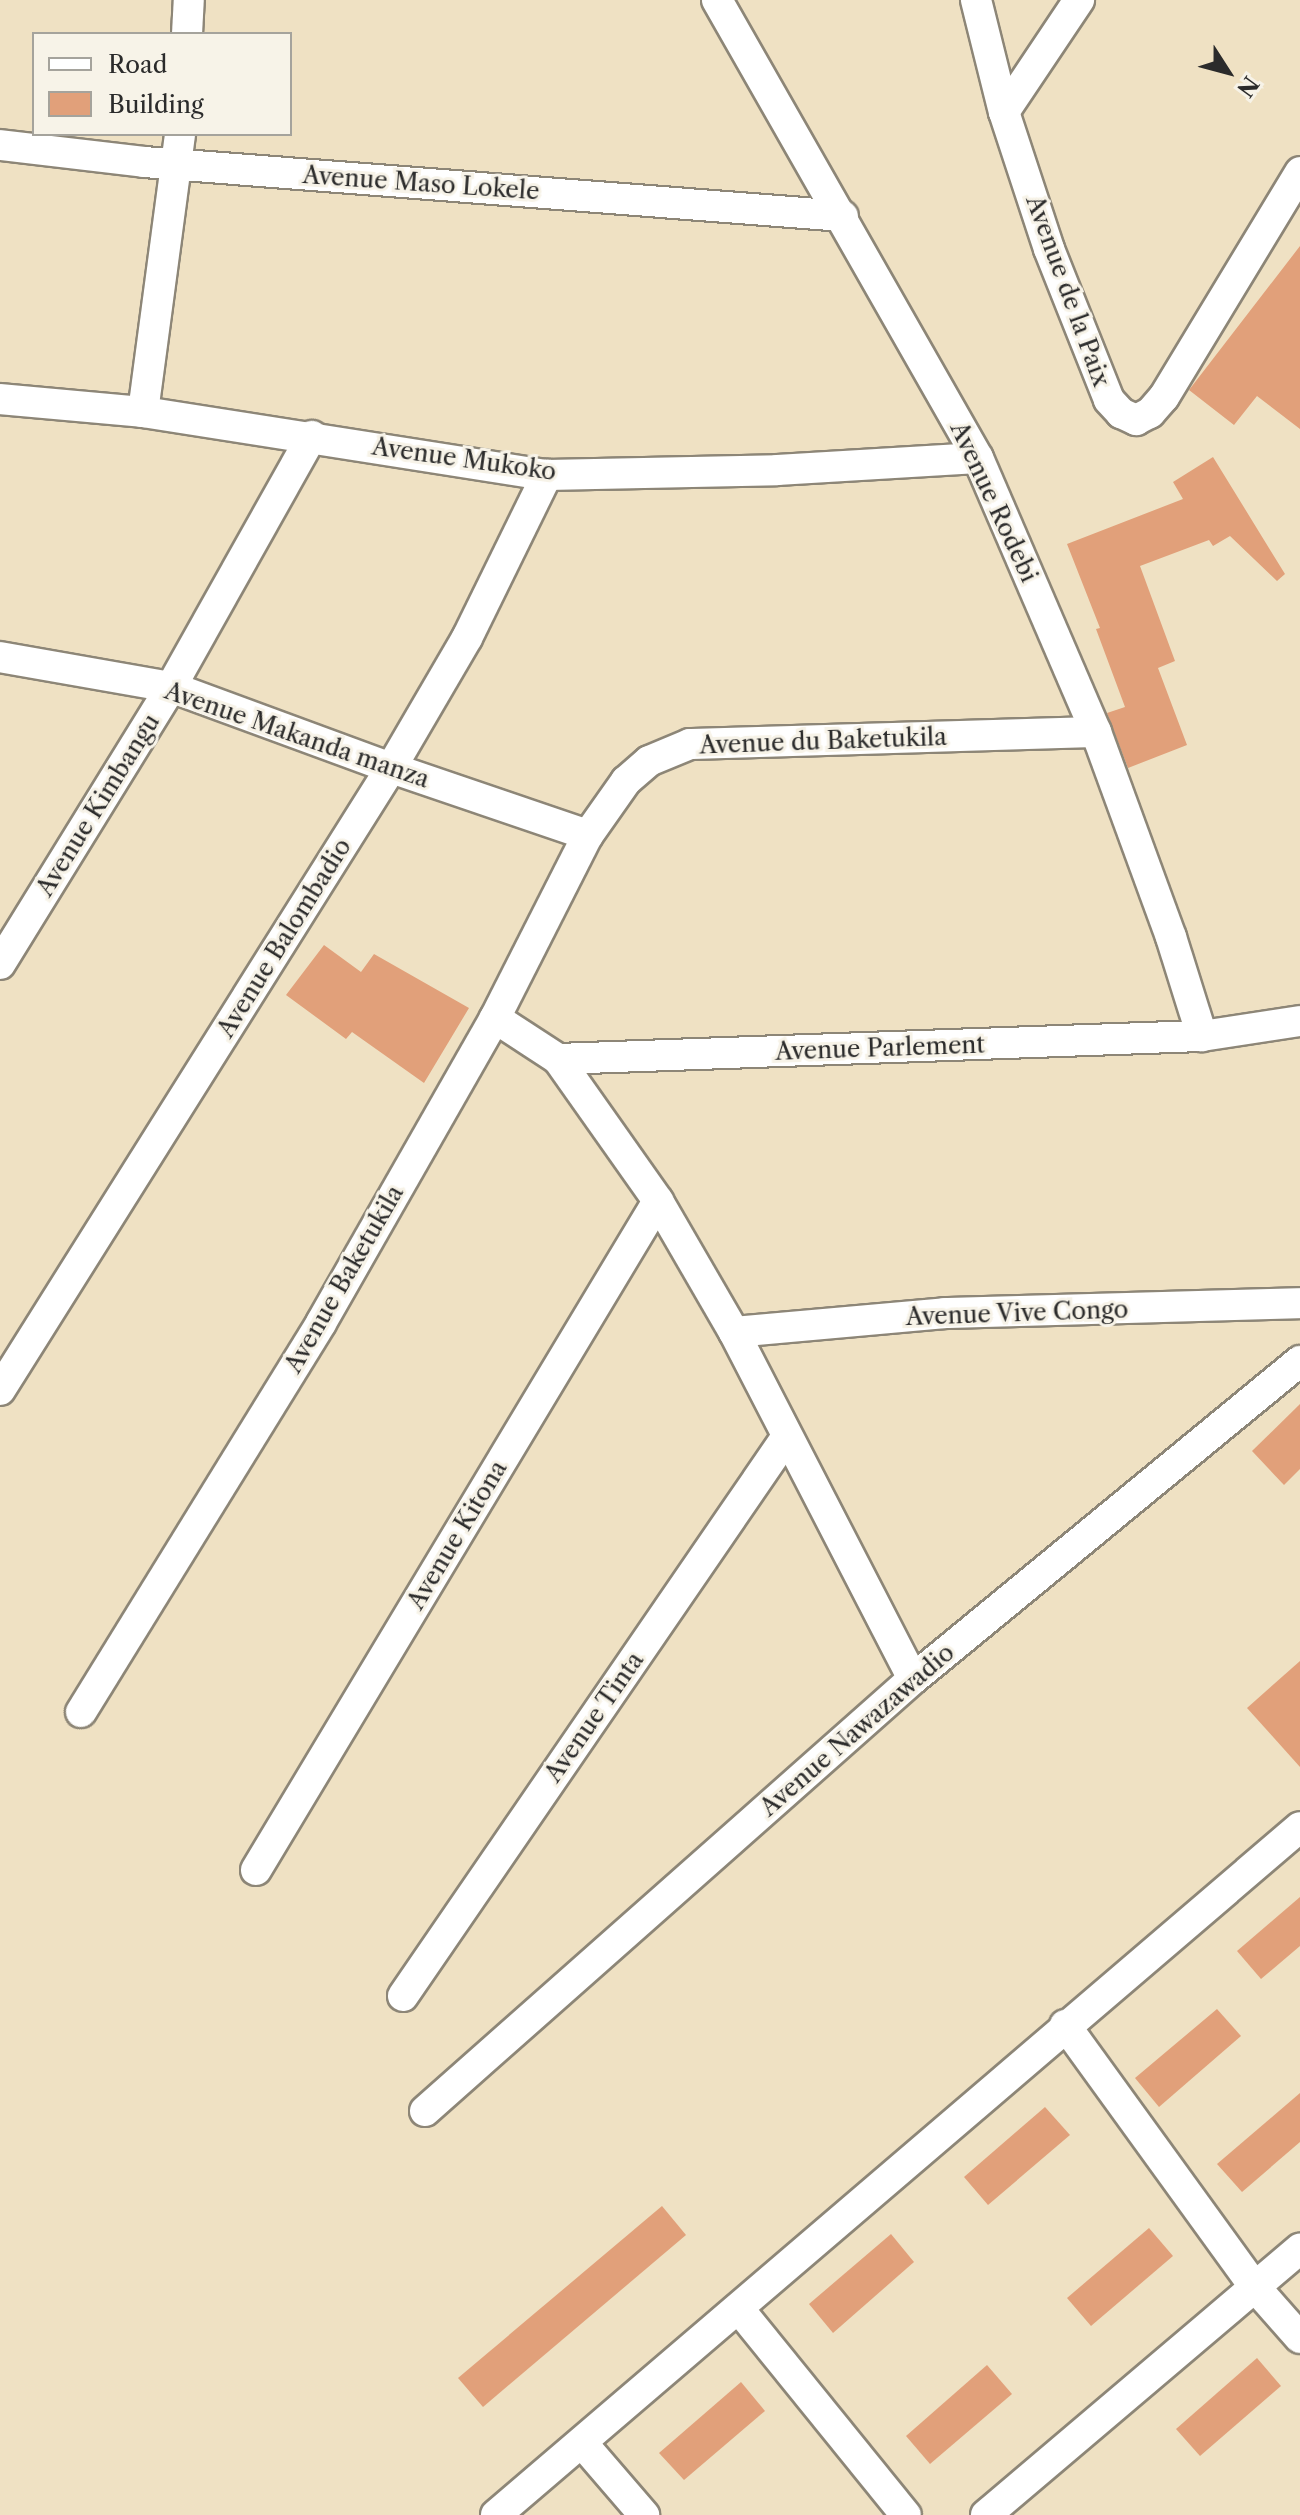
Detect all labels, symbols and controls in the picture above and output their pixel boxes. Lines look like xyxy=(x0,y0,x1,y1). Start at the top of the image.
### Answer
legend xyxy=(32,32,292,136)
north arrow xyxy=(1188,32,1268,112)
text: Road xyxy=(108,50,167,79)
text: N xyxy=(1231,71,1264,102)
text: Building xyxy=(108,90,204,119)
street label: Avenue Maso Lokele xyxy=(302,160,540,206)
street label: Avenue de la Paix xyxy=(1020,191,1116,391)
street label: Avenue Rodebi xyxy=(944,417,1044,587)
street label: Avenue Mukoko xyxy=(370,432,558,486)
street label: Avenue Makanda manza xyxy=(161,676,433,794)
street label: Avenue Kimbangu xyxy=(30,708,166,902)
street label: Avenue du Baketukila xyxy=(699,722,947,760)
street label: Avenue Balombadio xyxy=(211,833,357,1043)
street label: Avenue Parlement xyxy=(775,1030,985,1066)
street label: Avenue Baketukila xyxy=(279,1180,409,1378)
street label: Avenue Vive Congo xyxy=(905,1295,1129,1331)
street label: Avenue Kitona xyxy=(401,1455,513,1615)
street label: Avenue Nawazawadio xyxy=(754,1638,960,1822)
street label: Avenue Tinta xyxy=(538,1646,650,1788)

